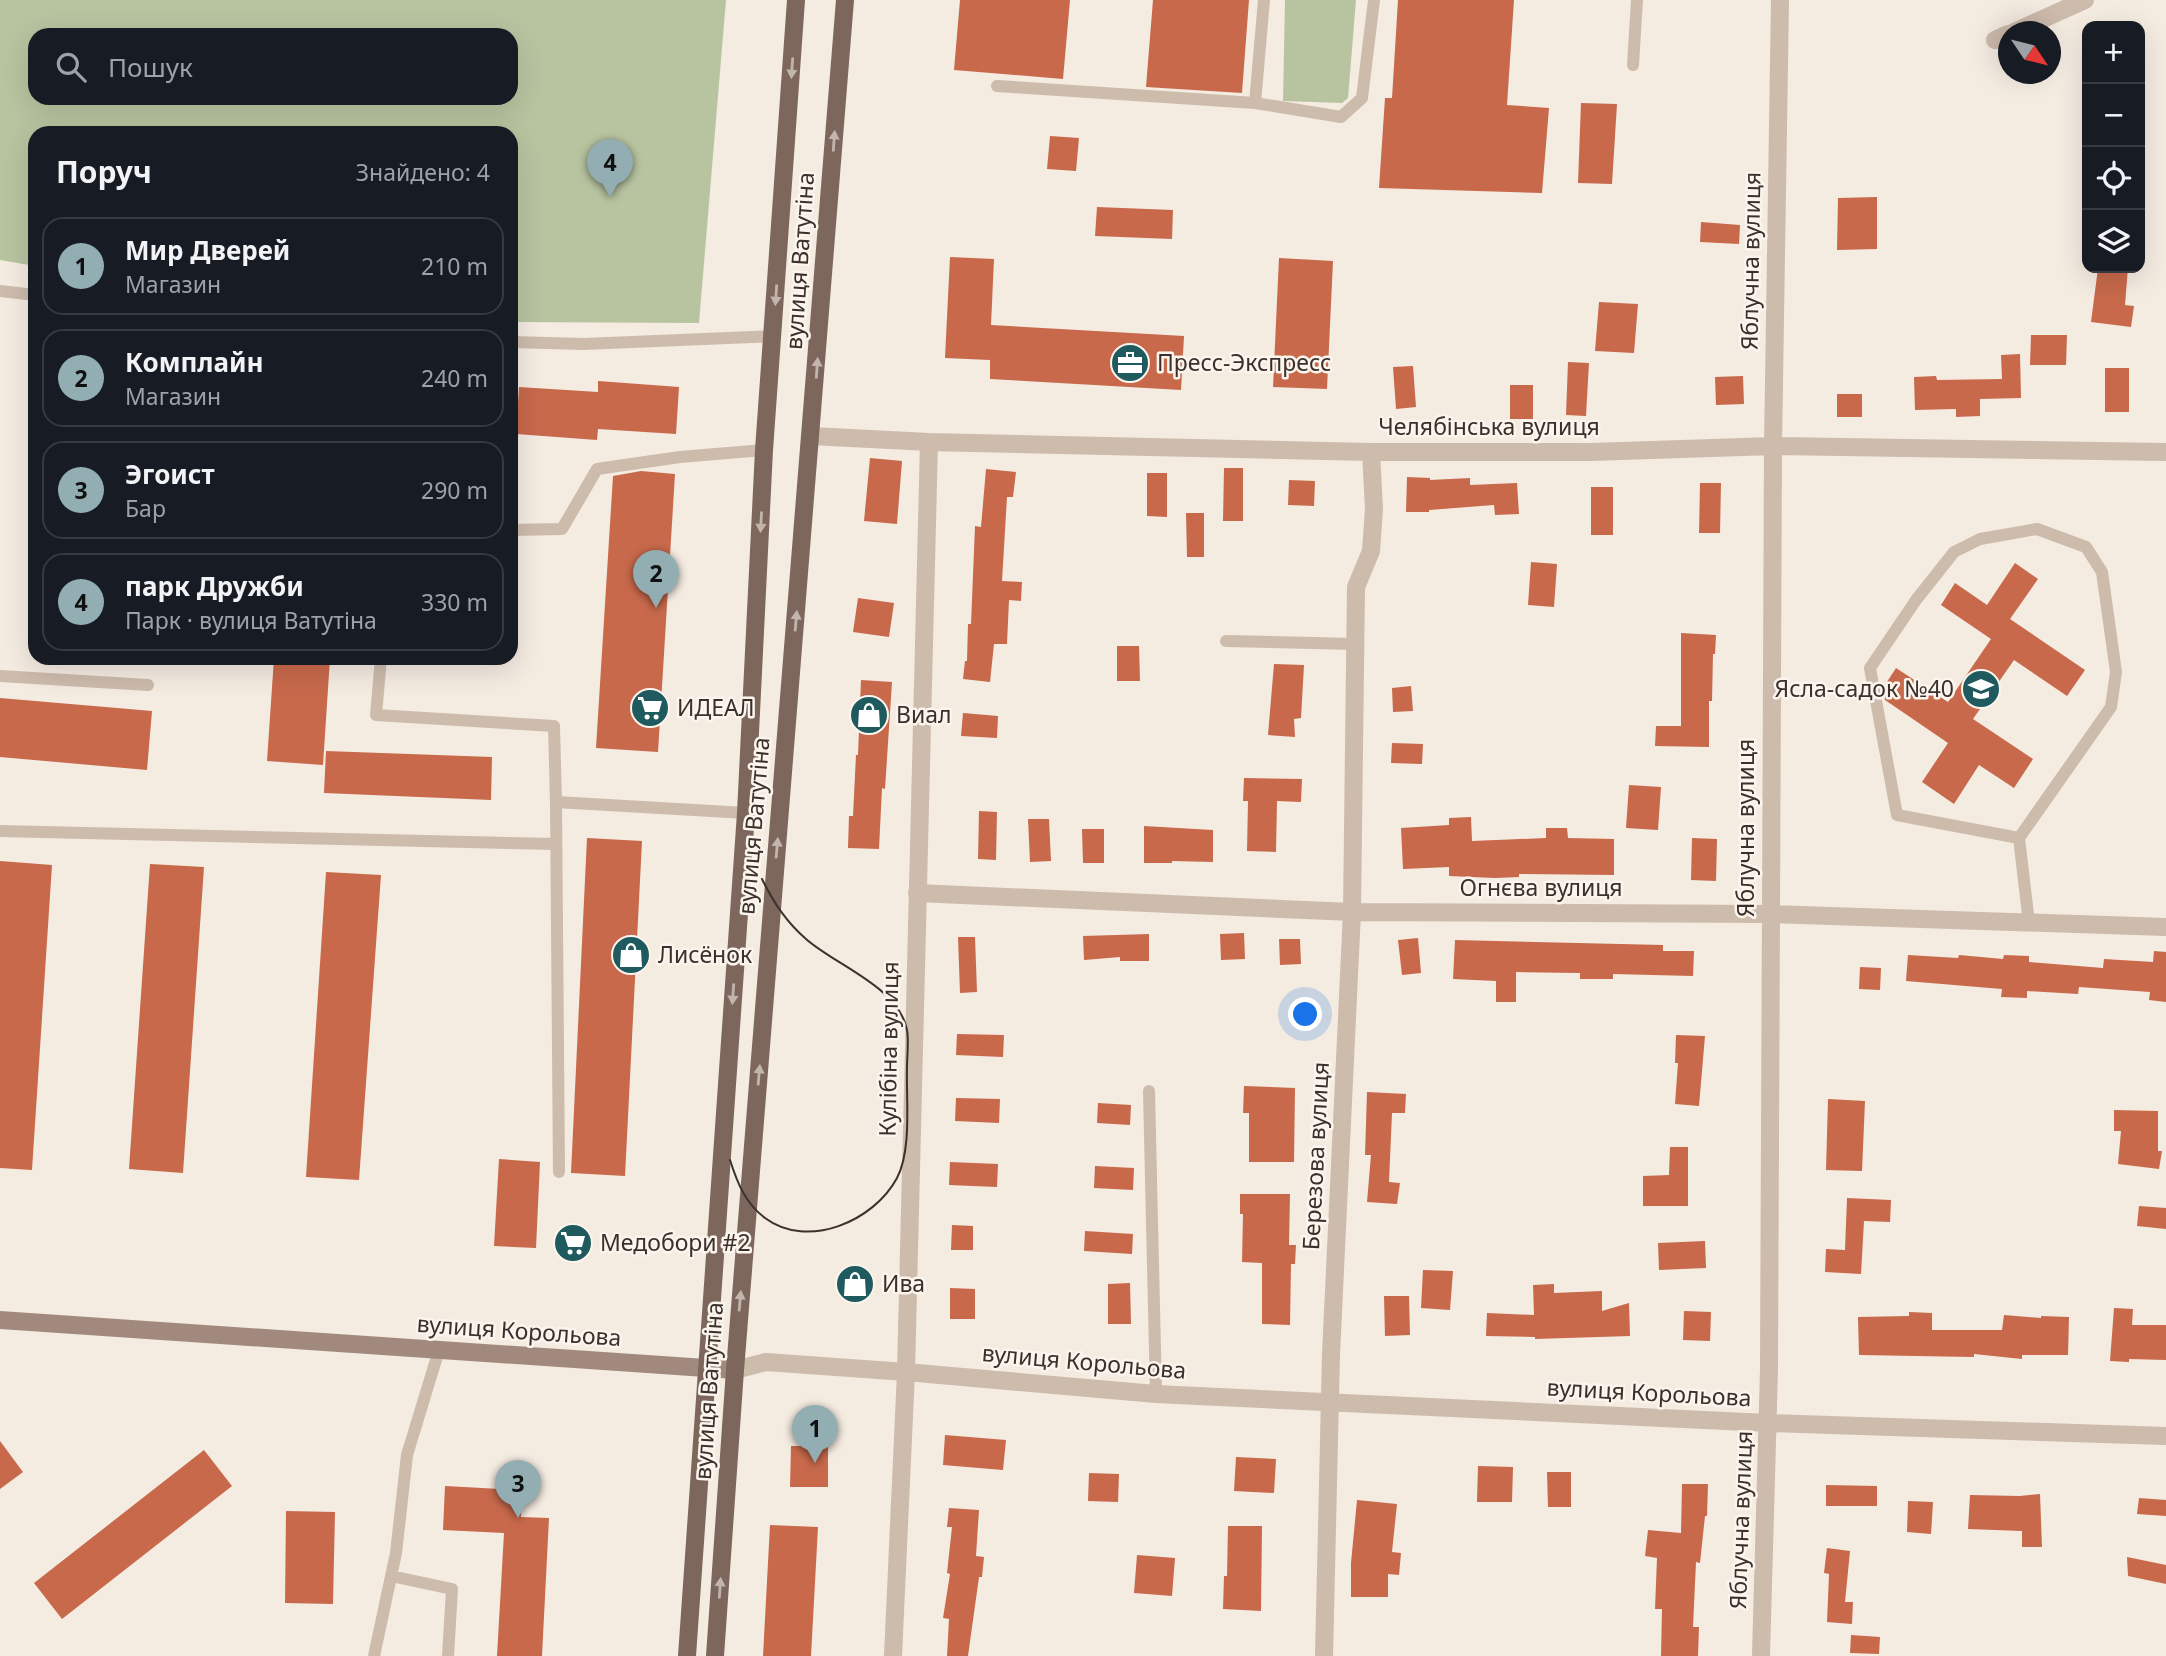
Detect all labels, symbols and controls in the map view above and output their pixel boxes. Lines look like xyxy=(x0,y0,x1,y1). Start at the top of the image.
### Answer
north arrow xyxy=(1998,21,2061,84)
map controls xyxy=(2082,21,2145,273)
button: + xyxy=(2082,21,2145,84)
search box xyxy=(28,28,518,105)
icon: search xyxy=(52,48,90,86)
text: Пошук xyxy=(108,49,193,85)
one-way arrow xyxy=(786,57,797,79)
button: − xyxy=(2082,84,2145,147)
one-way arrow xyxy=(829,130,840,152)
pin: 4 xyxy=(587,139,633,197)
button: locate xyxy=(2082,147,2145,210)
text: Поруч xyxy=(56,151,152,192)
text: Знайдено: 4 xyxy=(356,156,490,188)
street label: вулиця Ватутіна xyxy=(777,171,821,351)
street label: Яблучна вулиця xyxy=(1732,171,1768,350)
button: layers xyxy=(2082,210,2145,273)
text: Мир Дверей xyxy=(125,232,290,268)
text: 1 xyxy=(74,250,88,282)
text: 210 m xyxy=(421,250,488,282)
text: Магазин xyxy=(125,268,221,300)
one-way arrow xyxy=(770,284,781,306)
office icon: Пресс-Экспресс xyxy=(1109,342,1151,384)
text: Комплайн xyxy=(125,344,264,380)
place label: Пресс-Экспресс xyxy=(1157,346,1331,378)
one-way arrow xyxy=(812,356,823,378)
text: 2 xyxy=(74,362,88,394)
text: 240 m xyxy=(421,362,488,394)
text: Магазин xyxy=(125,380,221,412)
street label: Челябінська вулиця xyxy=(1378,410,1600,442)
text: Эгоист xyxy=(125,456,215,492)
text: 3 xyxy=(74,474,88,506)
text: 290 m xyxy=(421,474,488,506)
text: Бар xyxy=(125,492,166,524)
one-way arrow xyxy=(755,511,766,533)
pin: 2 xyxy=(633,550,679,608)
text: парк Дружби xyxy=(125,568,304,604)
text: 4 xyxy=(74,586,88,618)
text: 330 m xyxy=(421,586,488,618)
text: Парк · вулиця Ватутіна xyxy=(125,604,377,636)
one-way arrow xyxy=(791,610,802,632)
school or university icon: Ясла-садок №40 xyxy=(1960,668,2002,710)
place label: Ясла-садок №40 xyxy=(1775,672,1954,704)
supermarket icon: ИДЕАЛ xyxy=(629,687,671,729)
place label: ИДЕАЛ xyxy=(677,691,755,723)
shop icon: Виал xyxy=(848,694,890,736)
place label: Виал xyxy=(896,698,952,730)
street label: вулиця Ватутіна xyxy=(729,736,777,916)
street label: Яблучна вулиця xyxy=(1729,739,1761,917)
one-way arrow xyxy=(772,837,783,859)
street label: Огнєва вулиця xyxy=(1459,871,1623,903)
shop icon: Лисёнок xyxy=(610,934,652,976)
place label: Лисёнок xyxy=(658,938,753,970)
street label: Кулібіна вулиця xyxy=(870,961,906,1137)
one-way arrow xyxy=(727,983,738,1005)
your location xyxy=(1288,997,1322,1031)
street label: Березова вулиця xyxy=(1294,1061,1336,1251)
one-way arrow xyxy=(754,1064,765,1086)
supermarket icon: Медобори #2 xyxy=(552,1222,594,1264)
place label: Медобори #2 xyxy=(600,1226,751,1258)
shop icon: Ива xyxy=(834,1263,876,1305)
place label: Ива xyxy=(882,1267,925,1299)
one-way arrow xyxy=(735,1290,746,1312)
street label: вулиця Ватутіна xyxy=(686,1301,730,1481)
street label: вулиця Корольова xyxy=(416,1307,622,1353)
street label: вулиця Корольова xyxy=(981,1336,1188,1386)
street label: вулиця Корольова xyxy=(1546,1371,1752,1413)
pin: 1 xyxy=(792,1405,838,1463)
street label: Яблучна вулиця xyxy=(1721,1430,1759,1610)
pin: 3 xyxy=(495,1460,541,1518)
one-way arrow xyxy=(715,1577,726,1599)

